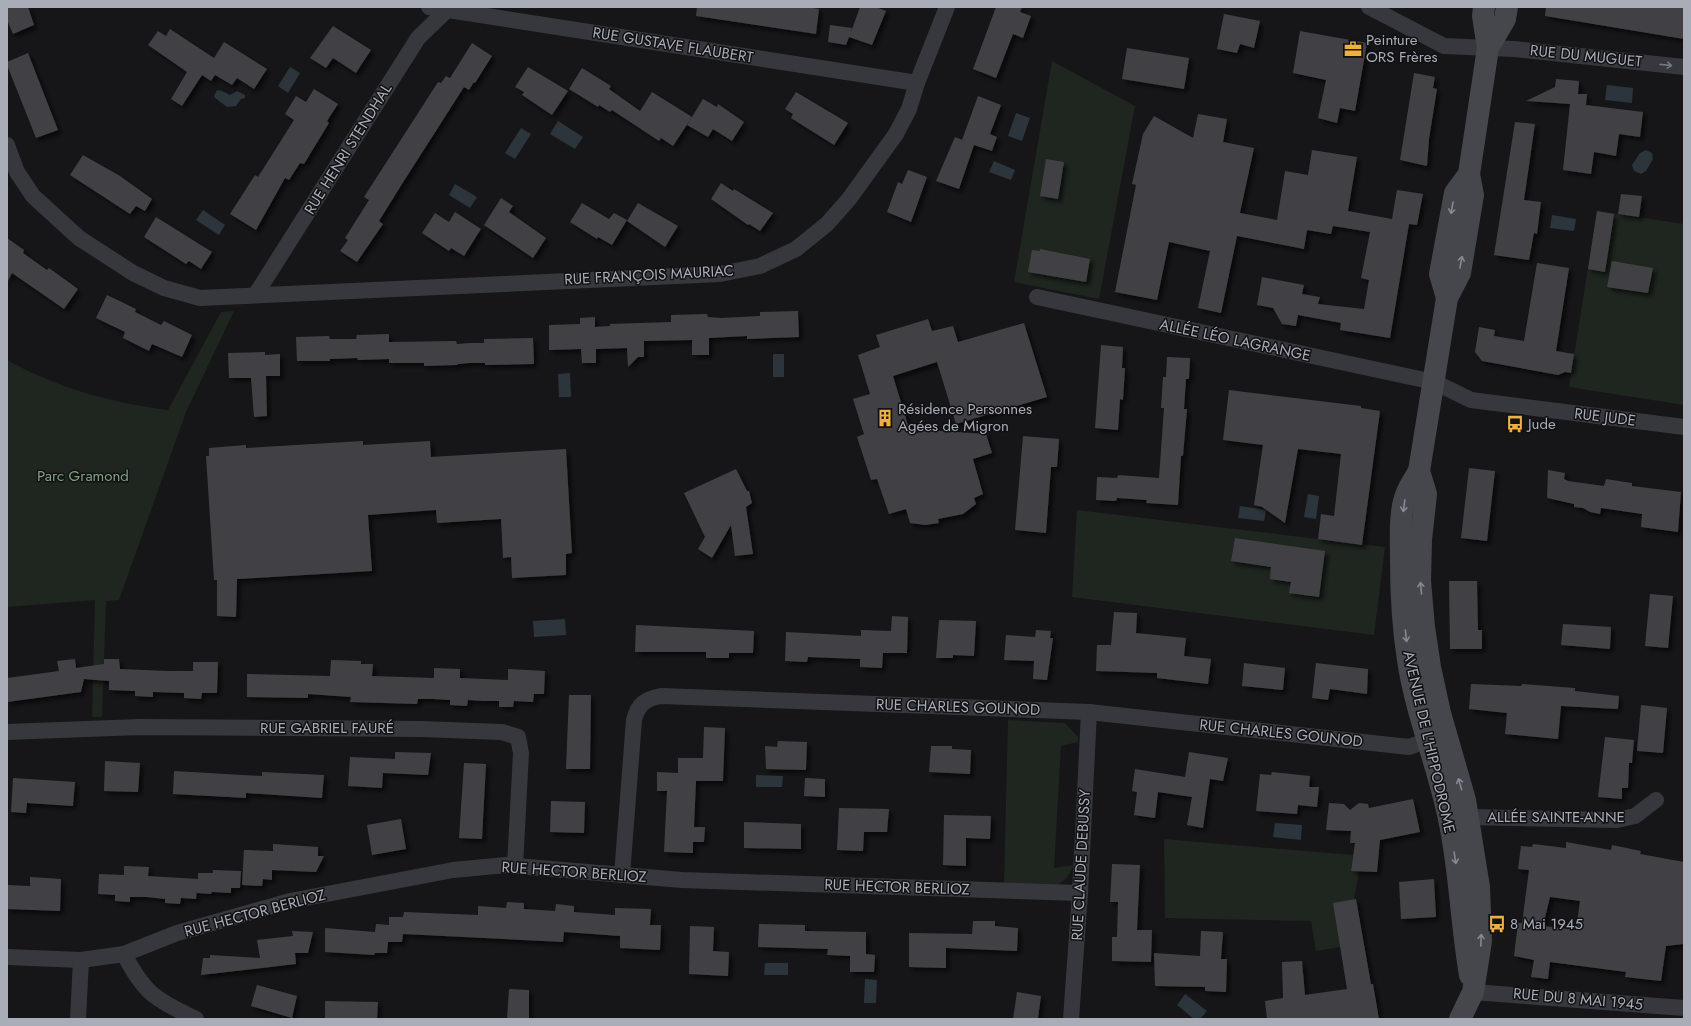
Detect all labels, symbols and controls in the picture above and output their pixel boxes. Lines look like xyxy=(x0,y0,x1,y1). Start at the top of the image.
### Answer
street label: RUE GUSTAVE FLAUBERT xyxy=(591,21,755,69)
place label: Peinture ORS Frères xyxy=(1366,29,1438,68)
office icon: Peinture ORS Frères xyxy=(1343,39,1363,59)
street label: RUE DU MUGUET xyxy=(1529,39,1643,73)
one-way arrow xyxy=(1659,61,1672,69)
street label: RUE HENRI STENDHAL xyxy=(299,79,397,219)
one-way arrow xyxy=(1448,201,1456,214)
one-way arrow xyxy=(1458,256,1466,269)
street label: RUE FRANÇOIS MAURIAC xyxy=(564,260,734,290)
street label: ALLÉE LÉO LAGRANGE xyxy=(1157,313,1313,367)
place label: Résidence Personnes Agées de Migron xyxy=(898,398,1032,437)
street label: RUE JUDE xyxy=(1573,402,1637,432)
building icon: Résidence Personnes Agées de Migron xyxy=(875,408,895,428)
place label: Jude xyxy=(1526,413,1556,435)
bus stop icon: Jude xyxy=(1505,414,1525,434)
park label: Parc Gramond xyxy=(37,465,129,487)
one-way arrow xyxy=(1400,499,1408,512)
one-way arrow xyxy=(1417,582,1424,595)
one-way arrow xyxy=(1402,629,1409,642)
street label: AVENUE DE L'HIPPODROME xyxy=(1397,649,1461,835)
street label: RUE CHARLES GOUNOD xyxy=(876,693,1040,721)
street label: RUE CHARLES GOUNOD xyxy=(1198,713,1364,753)
street label: RUE GABRIEL FAURÉ xyxy=(260,717,394,739)
one-way arrow xyxy=(1456,777,1463,790)
street label: RUE CLAUDE DEBUSSY xyxy=(1066,788,1096,941)
street label: ALLÉE SAINTE-ANNE xyxy=(1487,806,1625,828)
one-way arrow xyxy=(1451,851,1459,864)
street label: RUE HECTOR BERLIOZ xyxy=(501,856,647,888)
street label: RUE HECTOR BERLIOZ xyxy=(824,873,970,901)
street label: RUE HECTOR BERLIOZ xyxy=(182,884,328,942)
place label: 8 Mai 1945 xyxy=(1510,913,1583,935)
bus stop icon: 8 Mai 1945 xyxy=(1487,914,1507,934)
one-way arrow xyxy=(1477,934,1484,947)
street label: RUE DU 8 MAI 1945 xyxy=(1512,982,1644,1016)

